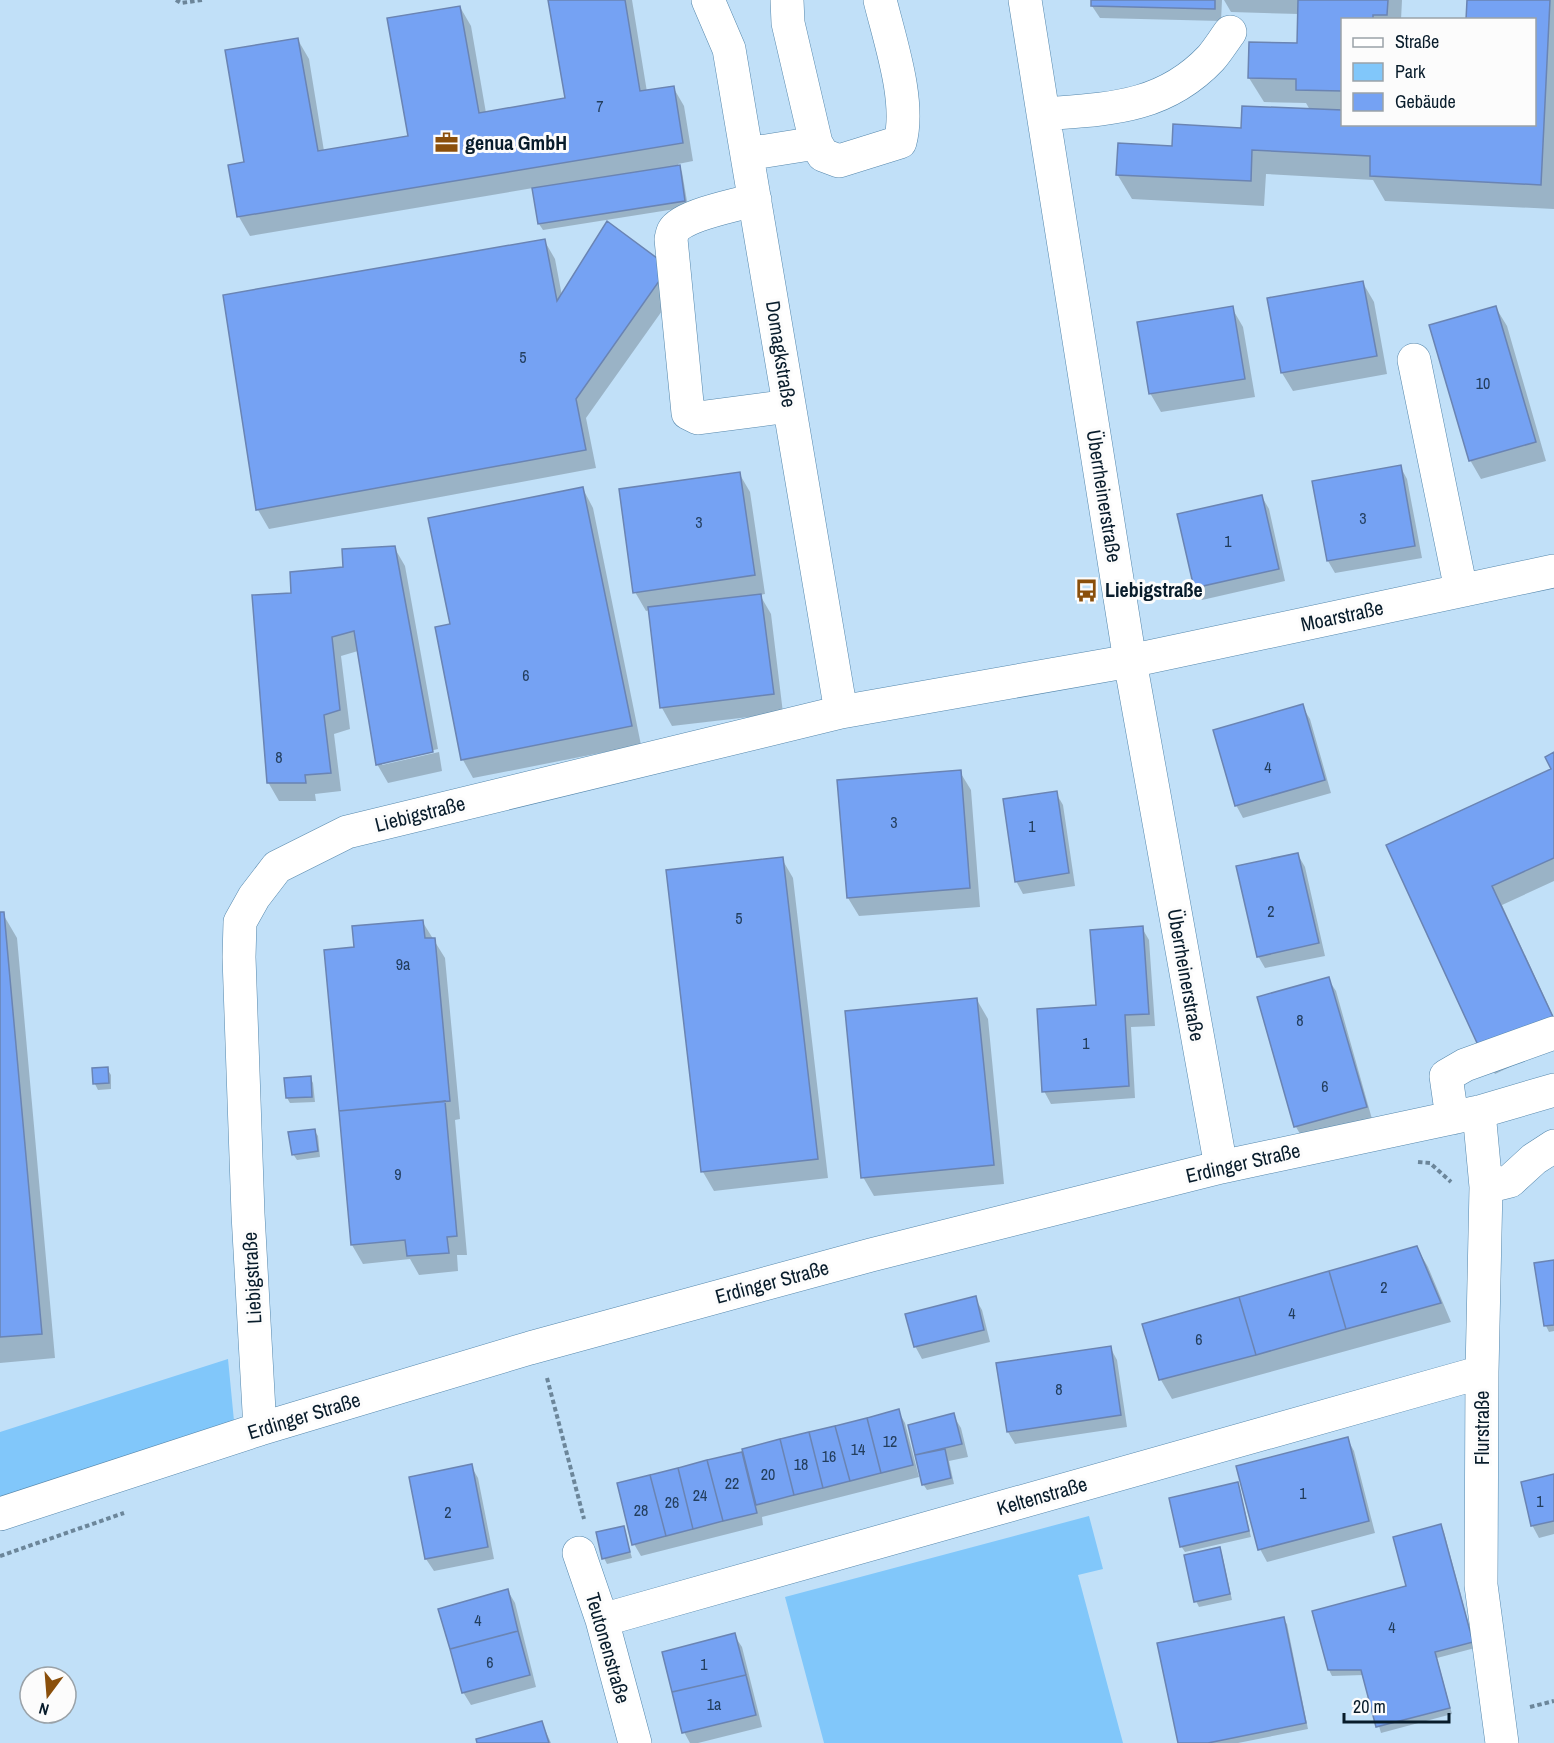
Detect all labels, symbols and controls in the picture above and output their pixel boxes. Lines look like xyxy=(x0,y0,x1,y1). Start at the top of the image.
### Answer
legend xyxy=(1341,18,1536,126)
text: Straße xyxy=(1395,29,1439,54)
text: Park xyxy=(1395,59,1426,84)
text: Gebäude xyxy=(1395,89,1456,114)
house number: 7 xyxy=(596,95,604,117)
place label: genua GmbH xyxy=(465,129,567,156)
office icon: genua GmbH xyxy=(434,130,460,156)
street label: Domagkstraße xyxy=(760,299,803,409)
house number: 5 xyxy=(519,346,527,368)
house number: 10 xyxy=(1476,372,1490,394)
street label: Überrheinerstraße xyxy=(1081,428,1128,564)
house number: 3 xyxy=(1359,507,1367,529)
house number: 3 xyxy=(695,511,703,533)
house number: 1 xyxy=(1224,530,1232,552)
place label: Liebigstraße xyxy=(1105,576,1203,603)
bus stop icon: Liebigstraße xyxy=(1074,577,1100,603)
street label: Moarstraße xyxy=(1298,594,1386,637)
house number: 6 xyxy=(522,664,530,686)
house number: 8 xyxy=(275,746,283,768)
house number: 4 xyxy=(1264,756,1272,778)
street label: Liebigstraße xyxy=(372,789,468,838)
house number: 3 xyxy=(890,811,898,833)
house number: 1 xyxy=(1028,815,1036,837)
house number: 2 xyxy=(1267,900,1275,922)
house number: 5 xyxy=(735,907,743,929)
street label: Überrheinerstraße xyxy=(1162,907,1211,1043)
house number: 9a xyxy=(396,953,411,975)
house number: 8 xyxy=(1296,1009,1304,1031)
house number: 1 xyxy=(1082,1032,1090,1054)
house number: 6 xyxy=(1321,1075,1329,1097)
street label: Erdinger Straße xyxy=(1183,1136,1303,1189)
house number: 9 xyxy=(394,1163,402,1185)
street label: Liebigstraße xyxy=(236,1231,267,1325)
street label: Erdinger Straße xyxy=(712,1253,832,1310)
house number: 2 xyxy=(1380,1276,1388,1298)
house number: 4 xyxy=(1288,1302,1296,1324)
house number: 6 xyxy=(1195,1328,1203,1350)
house number: 8 xyxy=(1055,1378,1063,1400)
street label: Erdinger Straße xyxy=(244,1386,364,1445)
street label: Flurstraße xyxy=(1468,1391,1495,1465)
house number: 12 xyxy=(883,1430,897,1452)
house number: 14 xyxy=(851,1438,865,1460)
house number: 16 xyxy=(822,1445,836,1467)
house number: 18 xyxy=(794,1453,808,1475)
house number: 20 xyxy=(761,1463,775,1485)
street label: Keltenstraße xyxy=(993,1470,1090,1521)
house number: 22 xyxy=(725,1472,739,1494)
house number: 1 xyxy=(1299,1482,1307,1504)
house number: 24 xyxy=(693,1484,707,1506)
house number: 1 xyxy=(1536,1490,1544,1512)
house number: 26 xyxy=(665,1491,679,1513)
house number: 28 xyxy=(634,1499,648,1521)
house number: 2 xyxy=(444,1501,452,1523)
street label: Teutonenstraße xyxy=(580,1589,637,1706)
house number: 4 xyxy=(474,1609,482,1631)
house number: 4 xyxy=(1388,1616,1396,1638)
house number: 6 xyxy=(486,1651,494,1673)
house number: 1 xyxy=(700,1653,708,1675)
north arrow xyxy=(18,1665,78,1725)
scale bar xyxy=(1344,1686,1449,1724)
house number: 1a xyxy=(707,1693,722,1715)
text: 20 m xyxy=(1353,1694,1386,1719)
text: N xyxy=(36,1698,51,1721)

